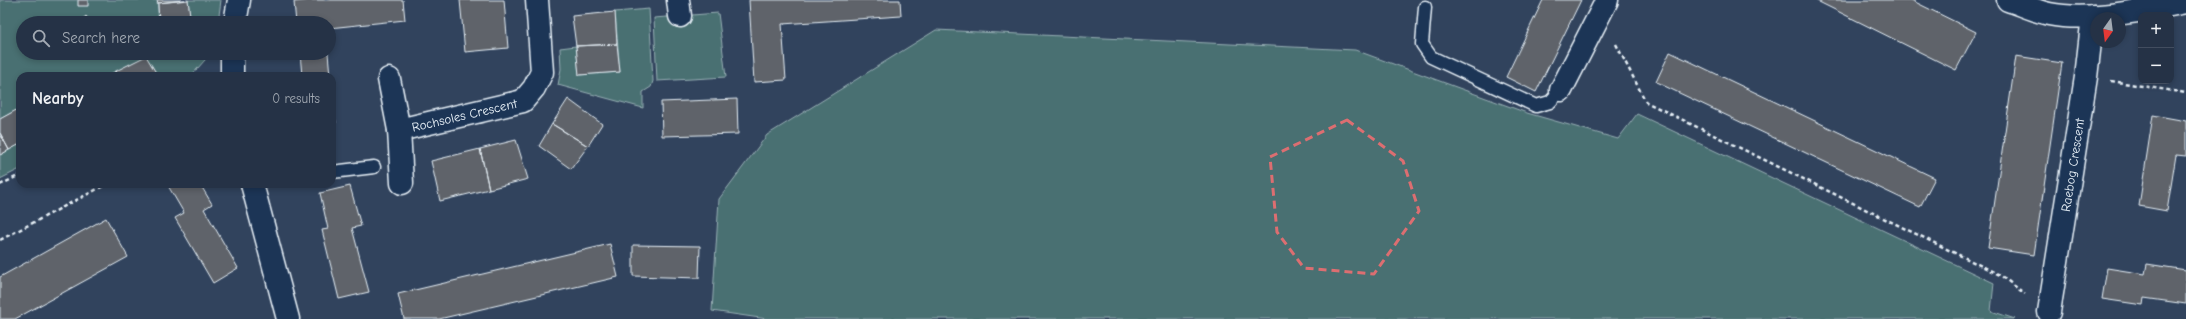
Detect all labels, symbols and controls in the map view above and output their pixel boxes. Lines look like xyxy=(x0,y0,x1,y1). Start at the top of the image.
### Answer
north arrow xyxy=(2090,12,2126,48)
map controls xyxy=(2138,12,2174,84)
button: + xyxy=(2138,12,2174,48)
search box xyxy=(16,16,336,60)
icon: search xyxy=(30,27,52,49)
text: Search here xyxy=(62,29,140,47)
button: − xyxy=(2138,48,2174,84)
text: Nearby xyxy=(32,89,83,108)
text: 0 results xyxy=(272,91,320,106)
street label: Rochsoles Crescent xyxy=(410,95,520,135)
street label: Raebog Crescent xyxy=(2058,116,2088,213)

